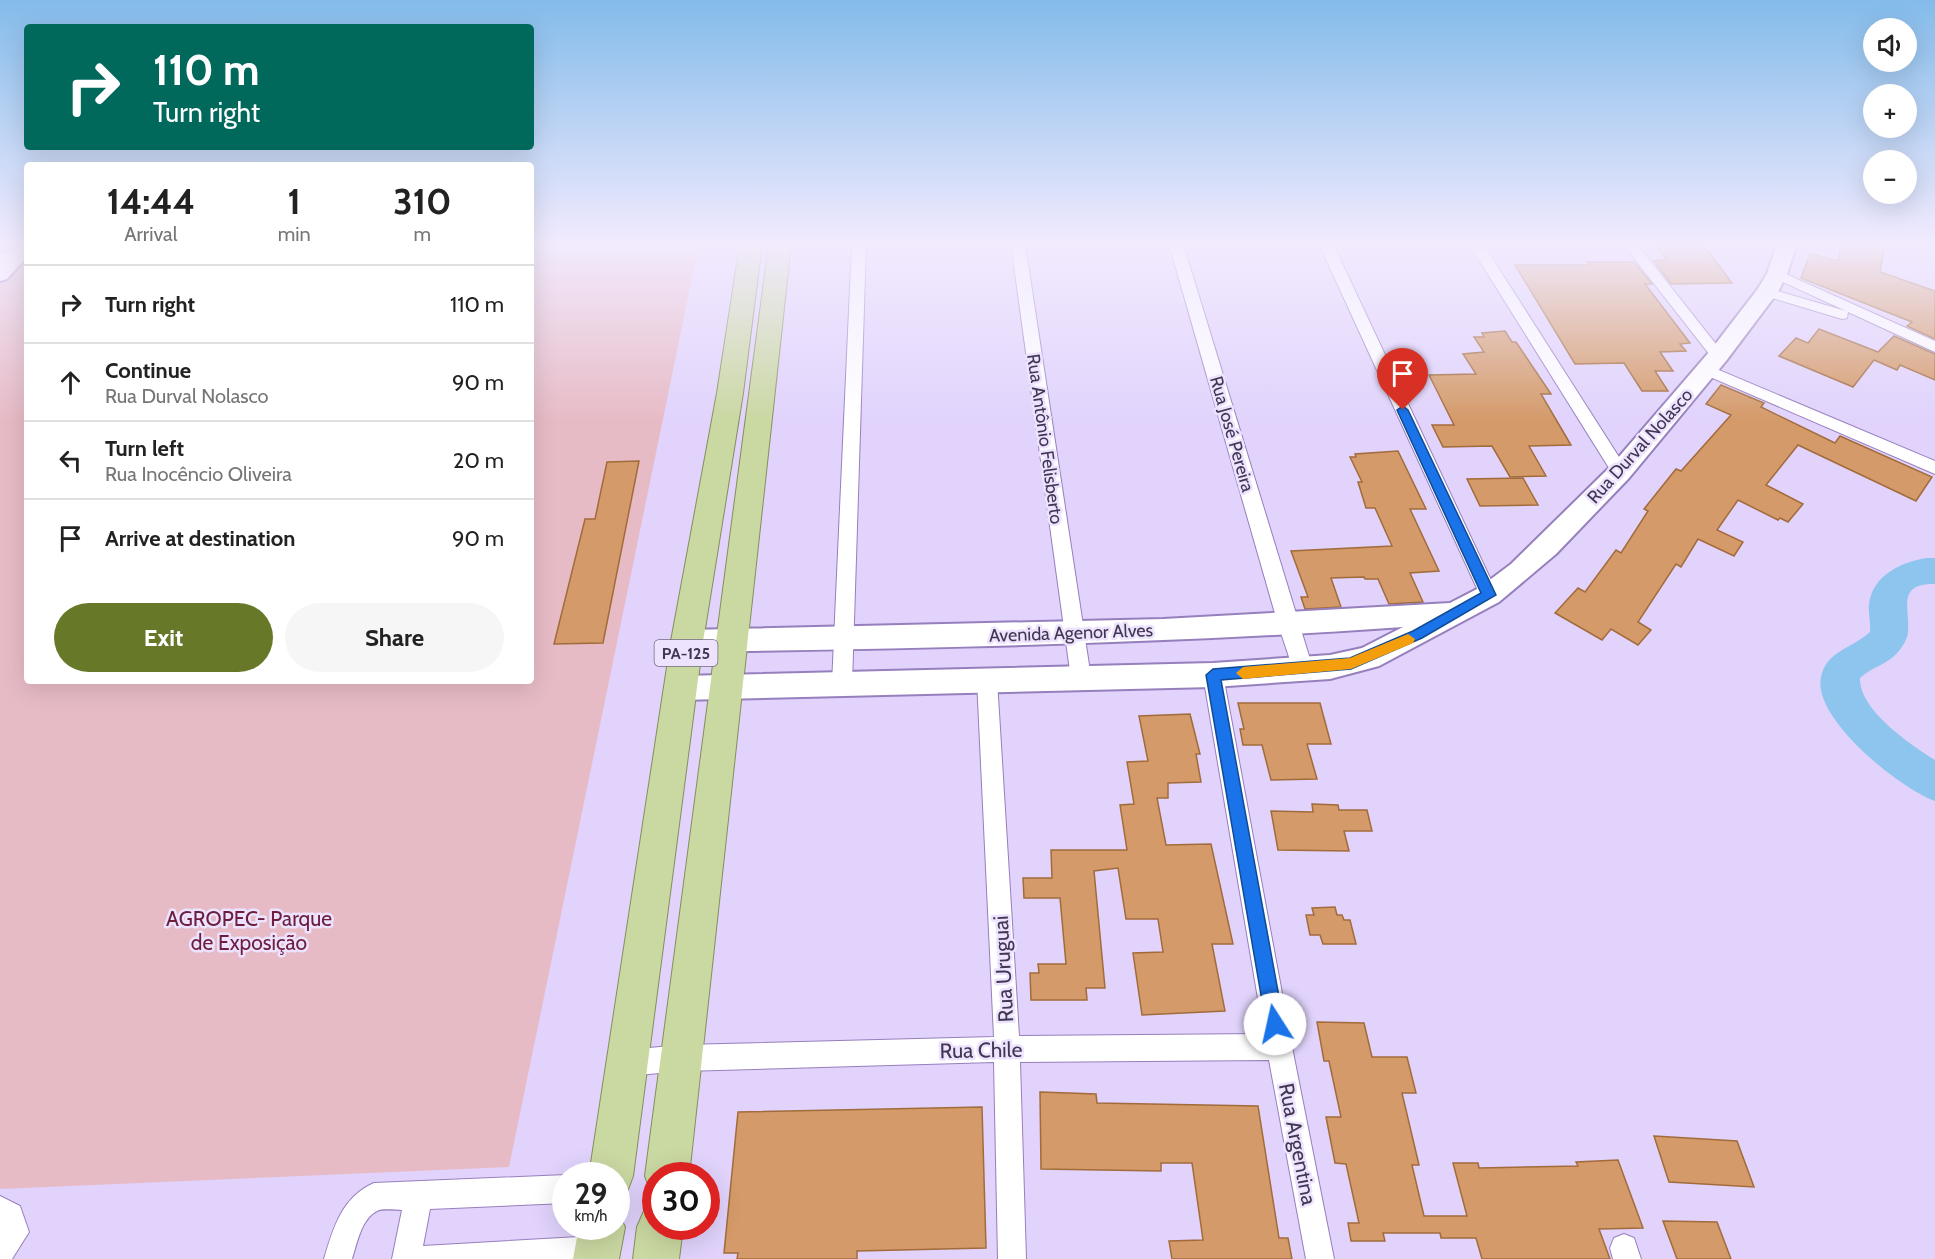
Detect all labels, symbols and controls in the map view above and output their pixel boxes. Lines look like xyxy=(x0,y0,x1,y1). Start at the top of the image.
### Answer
map controls xyxy=(1863,18,1917,204)
button: sound xyxy=(1863,18,1917,72)
text: 110 m xyxy=(153,44,260,96)
icon: right xyxy=(54,48,132,126)
button: + xyxy=(1863,84,1917,138)
text: Turn right xyxy=(153,96,260,129)
button: − xyxy=(1863,150,1917,204)
text: 14:44 xyxy=(107,179,195,223)
text: 1 xyxy=(287,179,301,223)
text: 310 xyxy=(393,179,451,223)
text: Arrival xyxy=(124,222,177,246)
text: min xyxy=(278,222,311,246)
text: m xyxy=(414,222,431,246)
icon: right xyxy=(54,288,87,321)
text: Turn right xyxy=(105,291,195,318)
text: 110 m xyxy=(450,291,504,318)
pin xyxy=(1377,348,1428,410)
street label: Rua Antônio Felisberto xyxy=(1022,352,1068,526)
text: Continue xyxy=(105,357,191,384)
icon: arrive xyxy=(1386,357,1419,390)
icon: ahead xyxy=(54,366,87,399)
text: 90 m xyxy=(452,369,504,396)
street label: Rua José Pereira xyxy=(1205,373,1259,495)
text: Rua Durval Nolasco xyxy=(105,384,269,408)
street label: Rua Durval Nolasco xyxy=(1583,384,1697,508)
text: Turn left xyxy=(105,435,184,462)
icon: left xyxy=(54,444,87,477)
text: 20 m xyxy=(453,447,504,474)
text: Rua Inocêncio Oliveira xyxy=(105,462,292,486)
icon: arrive xyxy=(54,522,87,555)
text: Arrive at destination xyxy=(105,525,295,552)
text: 90 m xyxy=(452,525,504,552)
button: Exit xyxy=(54,603,273,672)
button: Share xyxy=(285,603,504,672)
street label: Avenida Agenor Alves xyxy=(989,619,1153,647)
road number: PA-125 xyxy=(654,640,718,666)
park label: AGROPEC- Parque de Exposição xyxy=(166,906,332,955)
street label: Rua Uruguai xyxy=(988,915,1018,1023)
position arrow xyxy=(1243,992,1307,1056)
street label: Rua Chile xyxy=(939,1037,1023,1063)
street label: Rua Argentina xyxy=(1274,1081,1322,1207)
speed limit sign: 30 xyxy=(642,1162,720,1240)
text: 29 xyxy=(575,1175,607,1212)
text: km/h xyxy=(575,1207,607,1225)

